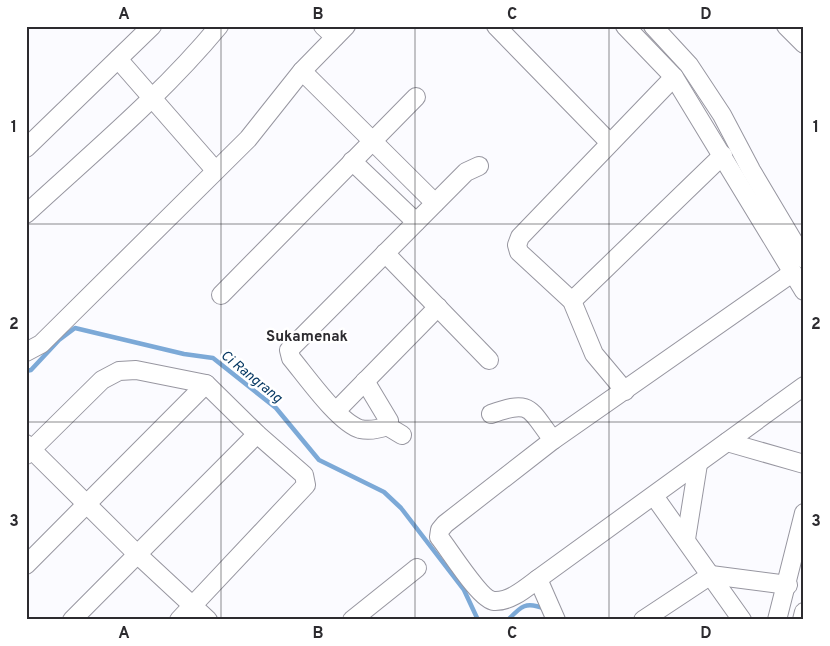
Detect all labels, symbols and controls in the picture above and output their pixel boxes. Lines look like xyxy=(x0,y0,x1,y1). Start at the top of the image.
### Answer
text: A xyxy=(118,5,130,25)
text: B xyxy=(312,5,324,25)
text: C xyxy=(507,5,517,25)
text: D xyxy=(700,5,712,25)
text: 1 xyxy=(11,118,17,138)
text: 1 xyxy=(813,118,819,138)
text: 2 xyxy=(9,315,19,335)
text: 2 xyxy=(811,315,821,335)
district label: Sukamenak xyxy=(266,328,348,347)
water label: Ci Rangrang xyxy=(217,347,286,407)
text: 3 xyxy=(9,512,19,532)
text: 3 xyxy=(811,512,821,532)
text: A xyxy=(118,624,130,644)
text: B xyxy=(312,624,324,644)
text: C xyxy=(507,624,517,644)
text: D xyxy=(700,624,712,644)

